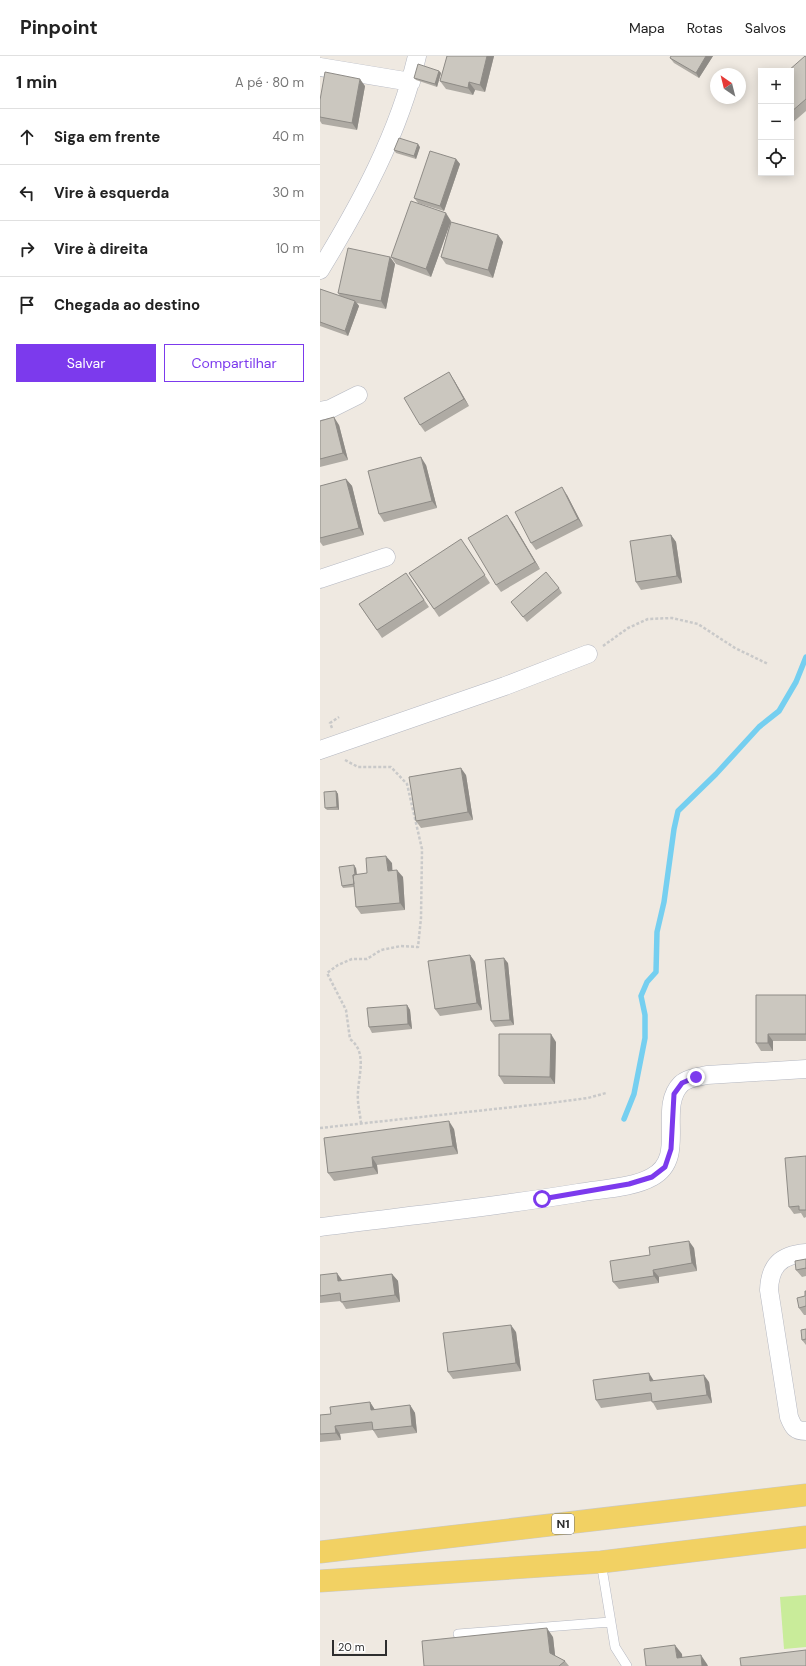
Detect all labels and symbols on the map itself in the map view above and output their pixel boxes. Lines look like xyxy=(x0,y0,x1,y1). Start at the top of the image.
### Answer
north arrow xyxy=(710,68,746,104)
route end xyxy=(687,1068,705,1086)
route start xyxy=(533,1190,551,1208)
road number: N1 xyxy=(552,1514,574,1534)
scale bar xyxy=(332,1638,387,1657)

